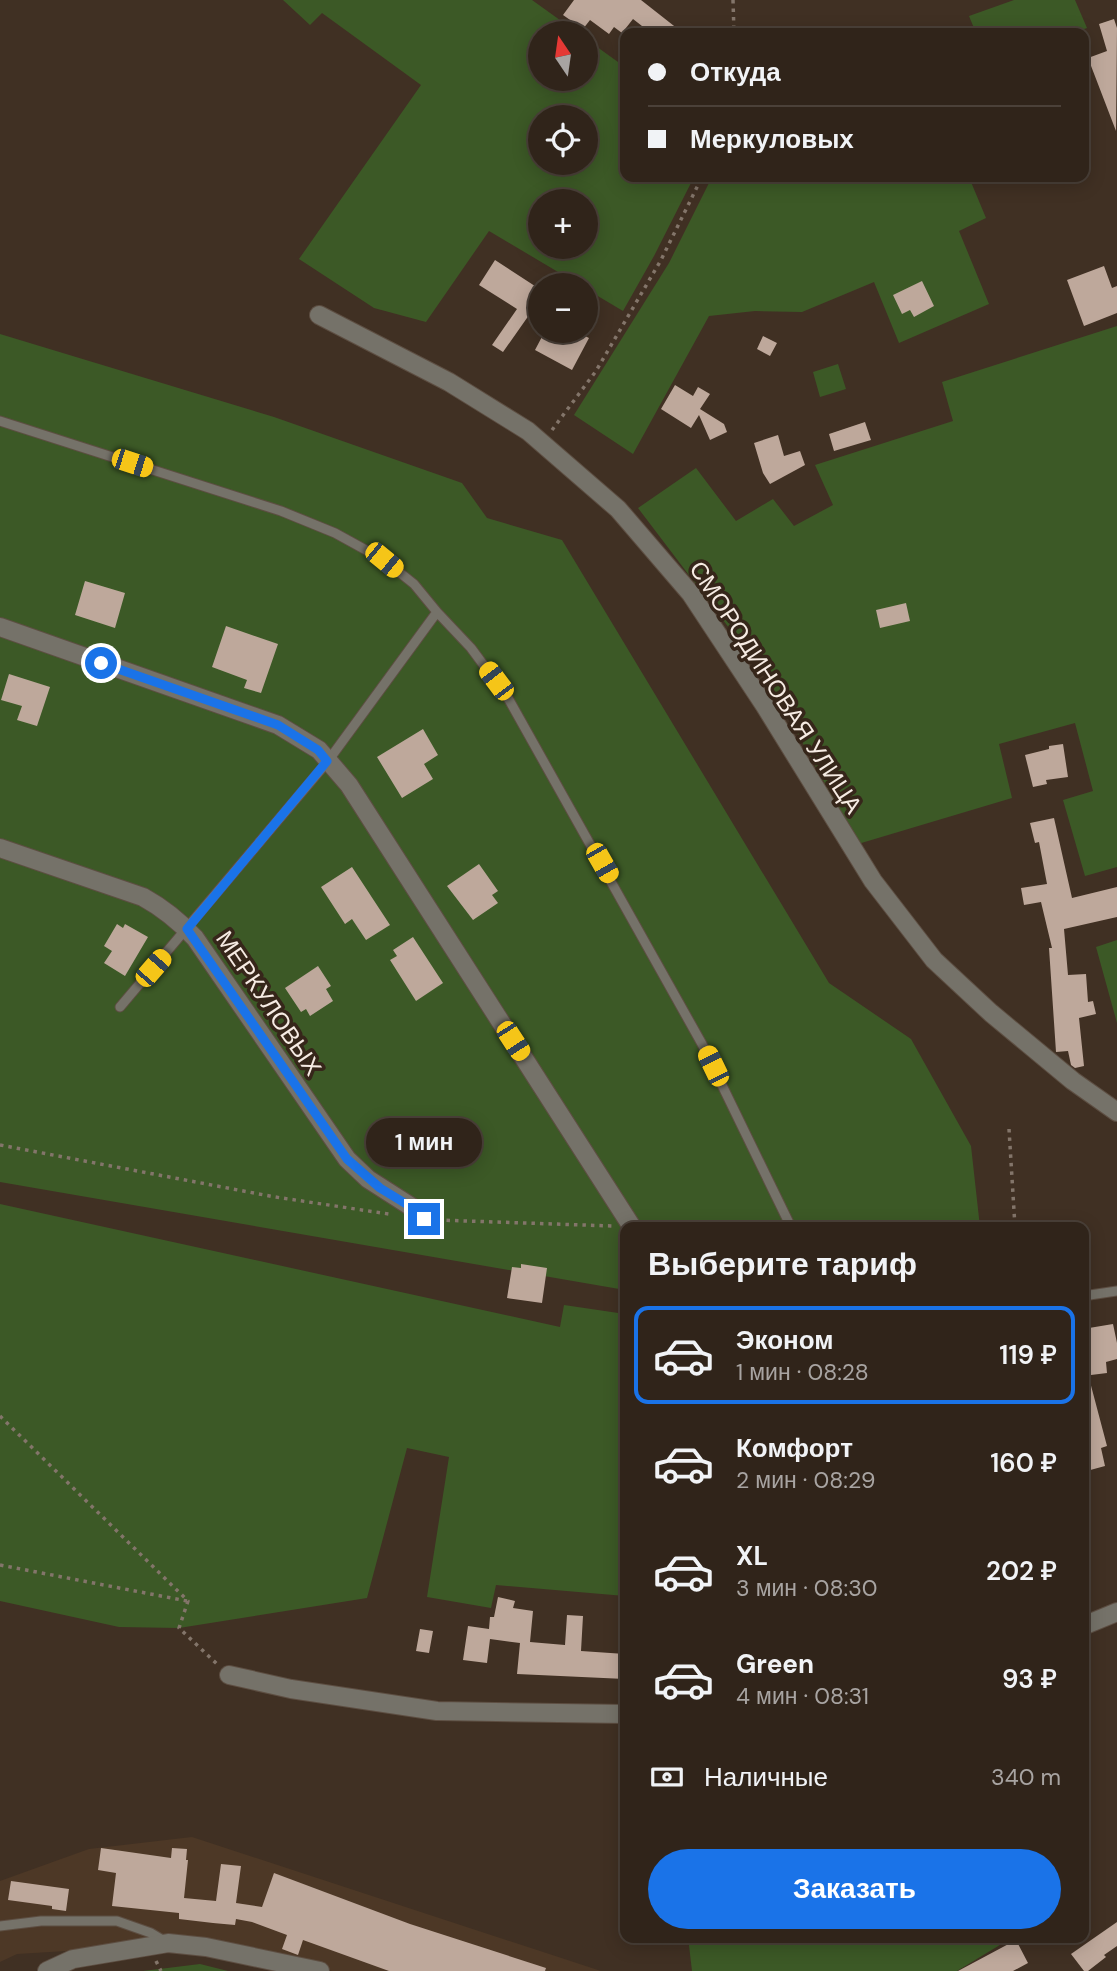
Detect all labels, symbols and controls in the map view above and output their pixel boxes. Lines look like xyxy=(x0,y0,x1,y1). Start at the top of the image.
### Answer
north arrow xyxy=(528,21,598,91)
map controls xyxy=(528,21,598,343)
text: Откуда xyxy=(690,55,781,89)
button: locate xyxy=(528,105,598,175)
text: Меркуловых xyxy=(690,122,854,156)
button: + xyxy=(528,189,598,259)
button: − xyxy=(528,273,598,343)
car xyxy=(109,447,156,479)
car xyxy=(362,539,407,581)
street label: СМОРОДИНОВАЯ УЛИЦА xyxy=(683,555,869,819)
route start xyxy=(85,647,117,679)
car xyxy=(475,658,518,704)
car xyxy=(583,840,622,886)
street label: МЕРКУЛОВЫХ xyxy=(209,925,329,1081)
car xyxy=(132,945,175,991)
car xyxy=(493,1018,534,1064)
car xyxy=(695,1043,732,1089)
callout: 1 мин xyxy=(366,1118,482,1166)
text: 1 мин xyxy=(395,1127,453,1157)
route end xyxy=(408,1203,440,1235)
text: Выберите тариф xyxy=(648,1243,917,1285)
text: Эконом xyxy=(736,1323,834,1357)
icon: car xyxy=(652,1324,715,1387)
text: 119 ₽ xyxy=(999,1338,1057,1372)
text: 1 мин · 08:28 xyxy=(736,1357,869,1387)
text: Комфорт xyxy=(736,1431,853,1465)
icon: car xyxy=(652,1432,715,1495)
text: 160 ₽ xyxy=(990,1446,1057,1480)
text: 2 мин · 08:29 xyxy=(736,1465,875,1495)
text: XL xyxy=(736,1539,768,1573)
icon: car xyxy=(652,1540,715,1603)
text: 202 ₽ xyxy=(986,1554,1057,1588)
text: 3 мин · 08:30 xyxy=(736,1573,878,1603)
text: Green xyxy=(736,1647,814,1681)
icon: car xyxy=(652,1648,715,1711)
text: 93 ₽ xyxy=(1002,1662,1057,1696)
text: 4 мин · 08:31 xyxy=(736,1681,869,1711)
icon: cash xyxy=(648,1758,686,1796)
text: Наличные xyxy=(704,1760,828,1794)
text: 340 m xyxy=(991,1762,1061,1792)
button: Заказать xyxy=(648,1849,1061,1929)

